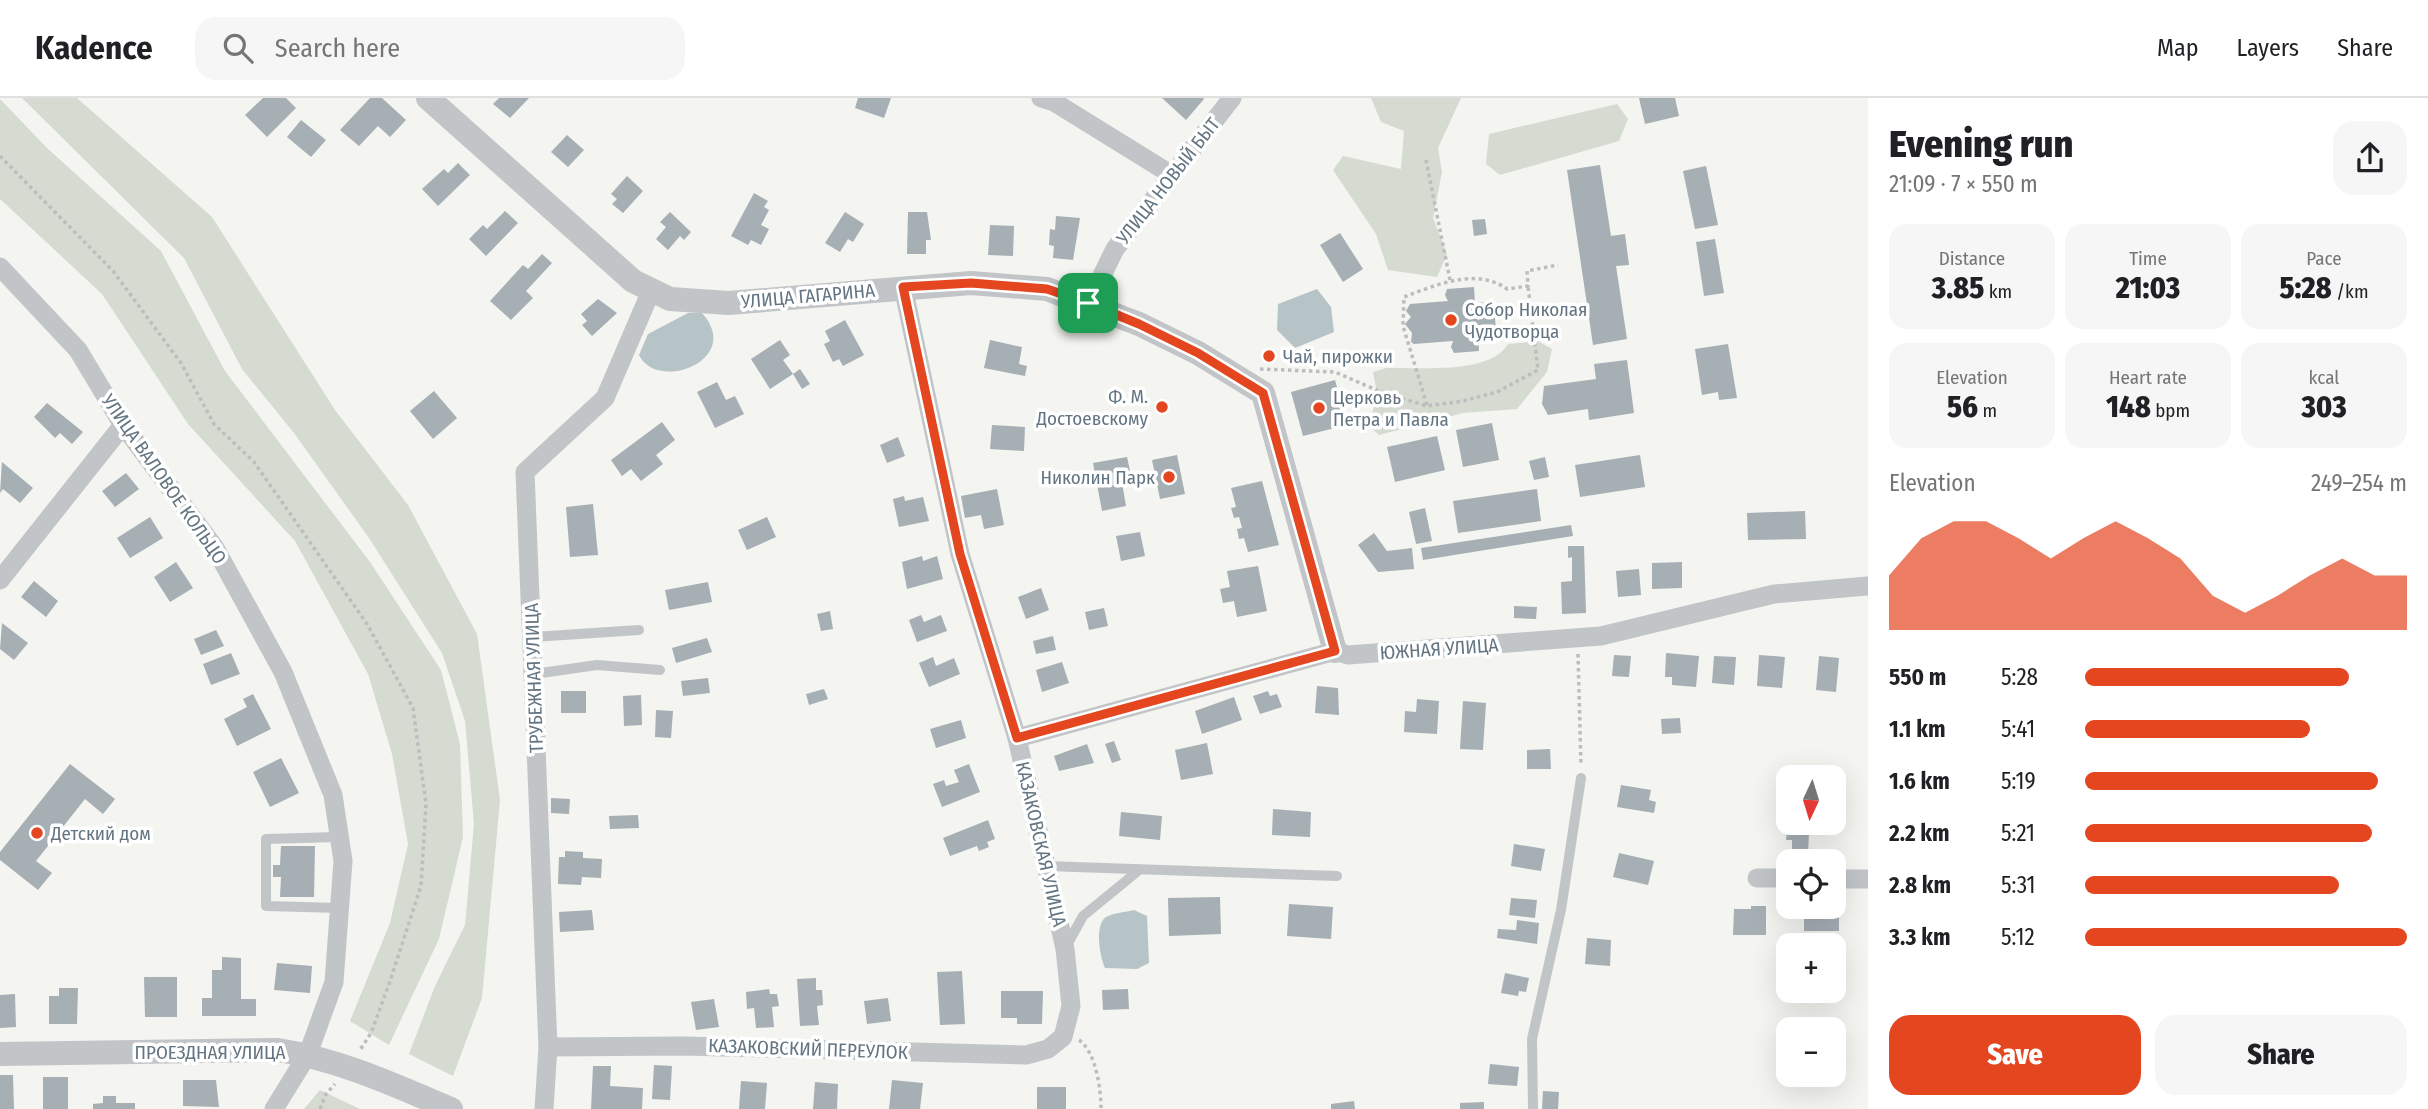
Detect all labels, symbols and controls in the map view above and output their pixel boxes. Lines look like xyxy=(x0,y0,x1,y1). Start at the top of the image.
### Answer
search box xyxy=(195,17,685,80)
text: Kadence xyxy=(35,28,153,68)
icon: search xyxy=(219,29,257,67)
text: Search here xyxy=(275,33,400,64)
text: Map xyxy=(2157,34,2199,62)
text: Layers xyxy=(2237,34,2299,62)
text: Share xyxy=(2337,34,2393,62)
street label: УЛИЦА НОВЫЙ БЫТ xyxy=(1111,113,1225,250)
text: Evening run xyxy=(1889,121,2073,167)
button: share xyxy=(2333,121,2407,195)
text: 21:09 · 7 × 550 m xyxy=(1889,170,2038,198)
text: Distance xyxy=(1939,247,2005,270)
text: Time xyxy=(2129,247,2167,270)
text: Pace xyxy=(2306,247,2342,270)
text: 3.85 xyxy=(1932,270,1984,306)
text: 21:03 xyxy=(2116,270,2180,306)
text: 5:28 xyxy=(2280,270,2332,306)
pin xyxy=(1058,273,1118,333)
street label: УЛИЦА ГАГАРИНА xyxy=(739,279,876,313)
text: km xyxy=(1984,280,2012,303)
text: /km xyxy=(2332,280,2369,303)
icon: arrive xyxy=(1069,284,1107,322)
place label: Собор Николая Чудотворца xyxy=(1465,298,1587,343)
marker: Собор Николая Чудотворца xyxy=(1443,312,1459,328)
place label: Чай, пирожки xyxy=(1283,345,1393,368)
marker: Чай, пирожки xyxy=(1261,348,1277,364)
text: Elevation xyxy=(1936,366,2008,389)
text: Heart rate xyxy=(2109,366,2187,389)
text: kcal xyxy=(2309,366,2339,389)
place label: Ф. М. Достоевскому xyxy=(1035,385,1149,430)
place label: Церковь Петра и Павла xyxy=(1333,386,1449,431)
street label: УЛИЦА ВАЛОВОЕ КОЛЬЦО xyxy=(96,389,231,568)
text: 56 xyxy=(1947,389,1978,425)
text: 148 xyxy=(2106,389,2151,425)
text: 303 xyxy=(2301,389,2347,425)
marker: Ф. М. Достоевскому xyxy=(1154,399,1170,415)
text: m xyxy=(1978,399,1997,422)
text: bpm xyxy=(2151,399,2190,422)
marker: Церковь Петра и Павла xyxy=(1311,400,1327,416)
place label: Николин Парк xyxy=(1040,466,1155,489)
marker: Николин Парк xyxy=(1161,469,1177,485)
text: Elevation xyxy=(1889,469,1976,497)
text: 249–254 m xyxy=(2311,469,2407,497)
street label: ТРУБЕЖНАЯ УЛИЦА xyxy=(520,603,548,753)
street label: ЮЖНАЯ УЛИЦА xyxy=(1379,633,1499,665)
text: 550 m xyxy=(1889,663,1946,691)
text: 5:28 xyxy=(2001,663,2038,691)
text: 1.1 km xyxy=(1889,715,1945,743)
text: 5:41 xyxy=(2001,715,2035,743)
street label: КАЗАКОВСКАЯ УЛИЦА xyxy=(1011,759,1071,929)
north arrow xyxy=(1776,765,1846,835)
map controls xyxy=(1776,765,1846,1087)
text: 1.6 km xyxy=(1889,767,1950,795)
text: 5:19 xyxy=(2001,767,2036,795)
text: 2.2 km xyxy=(1889,819,1950,847)
text: 5:21 xyxy=(2001,819,2035,847)
place label: Детский дом xyxy=(50,822,151,845)
marker: Детский дом xyxy=(29,825,45,841)
button: locate xyxy=(1776,849,1846,919)
text: 2.8 km xyxy=(1889,871,1951,899)
text: 5:31 xyxy=(2001,871,2035,899)
text: 3.3 km xyxy=(1889,923,1950,951)
text: 5:12 xyxy=(2001,923,2035,951)
button: + xyxy=(1776,933,1846,1003)
button: Save xyxy=(1889,1015,2141,1095)
button: Share xyxy=(2155,1015,2407,1095)
button: − xyxy=(1776,1017,1846,1087)
street label: КАЗАКОВСКИЙ ПЕРЕУЛОК xyxy=(708,1034,908,1064)
street label: ПРОЕЗДНАЯ УЛИЦА xyxy=(135,1041,285,1064)

